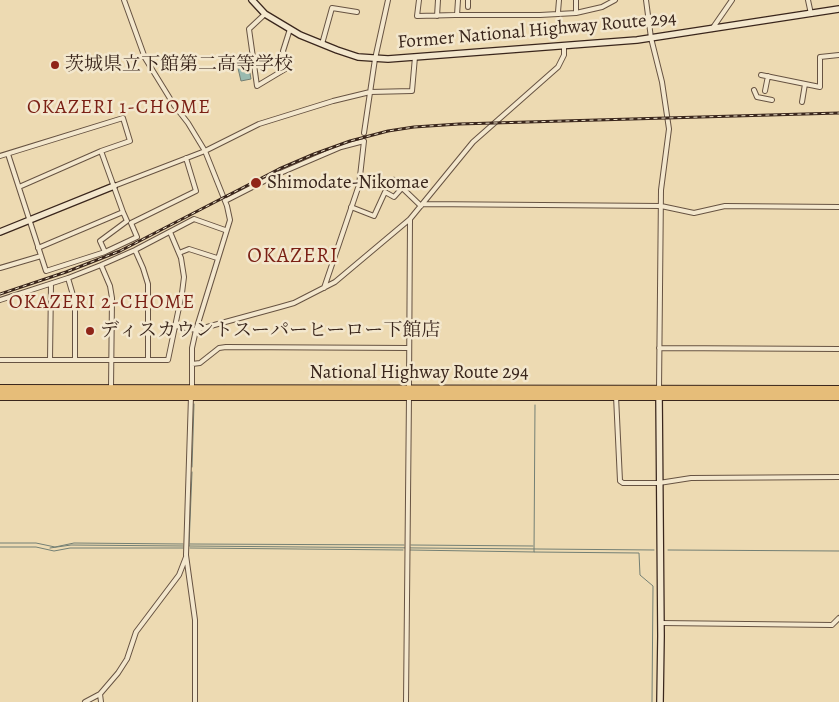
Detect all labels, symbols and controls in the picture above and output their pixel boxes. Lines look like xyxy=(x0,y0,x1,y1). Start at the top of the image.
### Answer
street label: Former National Highway Route 294 xyxy=(396,7,678,55)
place label: 茨城県立下館第二高等学校 xyxy=(65,54,293,76)
marker: 茨城県立下館第二高等学校 xyxy=(49,59,61,71)
district label: OKAZERI 1-CHOME xyxy=(25,96,213,120)
place label: Shimodate-Nikomae xyxy=(267,172,429,194)
marker: Shimodate-Nikomae xyxy=(249,176,263,190)
district label: OKAZERI xyxy=(246,244,340,270)
district label: OKAZERI 2-CHOME xyxy=(7,291,197,315)
place label: ディスカウントスーパーヒーロー下館店 xyxy=(100,320,440,342)
marker: ディスカウントスーパーヒーロー下館店 xyxy=(84,325,96,337)
street label: National Highway Route 294 xyxy=(309,362,529,384)

